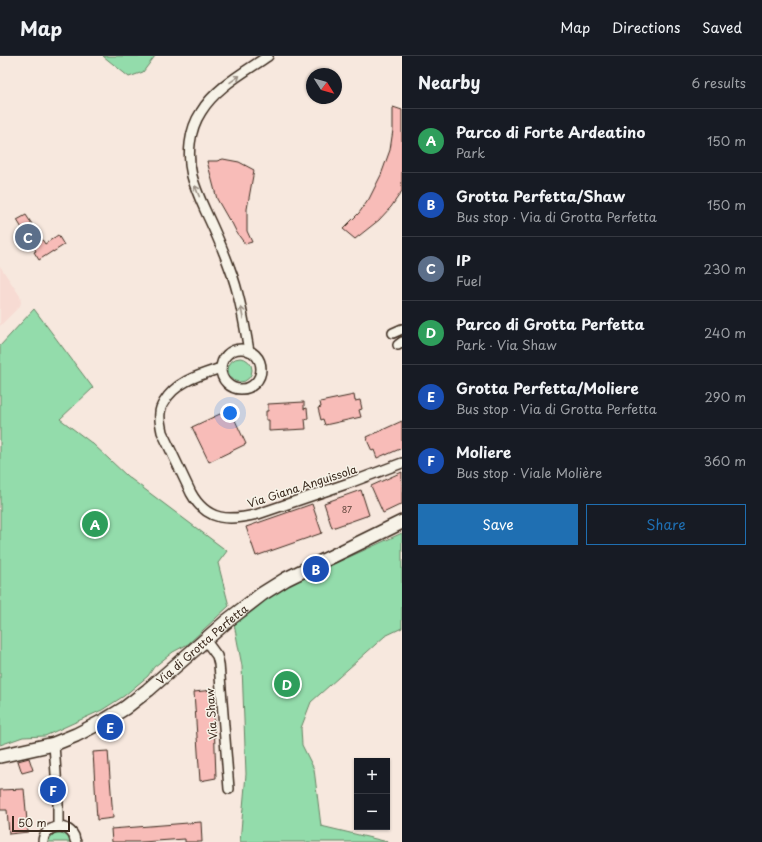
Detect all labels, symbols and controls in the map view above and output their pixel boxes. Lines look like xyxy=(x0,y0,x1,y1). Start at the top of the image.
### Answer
text: Map xyxy=(20,14,62,42)
text: Map xyxy=(560,17,590,38)
text: Directions xyxy=(612,17,680,38)
text: Saved xyxy=(702,17,742,38)
north arrow xyxy=(306,68,342,104)
text: Nearby xyxy=(418,69,480,95)
text: 6 results xyxy=(691,73,746,92)
one-way arrow xyxy=(229,75,240,83)
text: Parco di Forte Ardeatino xyxy=(456,120,645,143)
text: A xyxy=(426,131,436,150)
text: 150 m xyxy=(707,131,746,150)
text: Park xyxy=(456,143,485,162)
text: Grotta Perfetta/Shaw xyxy=(456,184,625,207)
one-way arrow xyxy=(193,186,200,198)
text: B xyxy=(427,195,435,214)
text: 150 m xyxy=(707,195,746,214)
text: Bus stop · Via di Grotta Perfetta xyxy=(456,207,657,226)
pin: C xyxy=(15,222,41,252)
text: IP xyxy=(456,248,471,271)
text: C xyxy=(426,259,436,278)
text: 230 m xyxy=(704,259,746,278)
text: Fuel xyxy=(456,271,482,290)
one-way arrow xyxy=(238,307,246,320)
text: Parco di Grotta Perfetta xyxy=(456,312,645,335)
text: D xyxy=(426,323,436,342)
text: 240 m xyxy=(704,323,746,342)
text: Park · Via Shaw xyxy=(456,335,557,354)
text: Grotta Perfetta/Moliere xyxy=(456,376,639,399)
text: E xyxy=(427,387,435,406)
text: 290 m xyxy=(705,387,746,406)
text: Bus stop · Via di Grotta Perfetta xyxy=(456,399,657,418)
your location xyxy=(220,403,240,423)
text: Moliere xyxy=(456,440,511,463)
text: F xyxy=(427,451,435,470)
text: 360 m xyxy=(703,451,746,470)
street label: Via Giana Anguissola xyxy=(245,460,359,512)
text: Bus stop · Viale Molière xyxy=(456,463,602,482)
house number: 87 xyxy=(342,502,352,516)
button: Save xyxy=(418,504,578,545)
button: Share xyxy=(586,504,746,545)
pin: A xyxy=(82,509,108,539)
pin: B xyxy=(303,554,329,584)
street label: Via di Grotta Perfetta xyxy=(152,600,251,688)
pin: D xyxy=(274,669,300,699)
street label: Via Shaw xyxy=(201,688,221,740)
pin: E xyxy=(97,712,123,742)
map controls xyxy=(354,758,390,830)
button: + xyxy=(354,758,390,794)
pin: F xyxy=(40,775,66,805)
button: − xyxy=(354,794,390,830)
scale bar xyxy=(12,814,70,833)
text: 50 m xyxy=(18,814,47,831)

